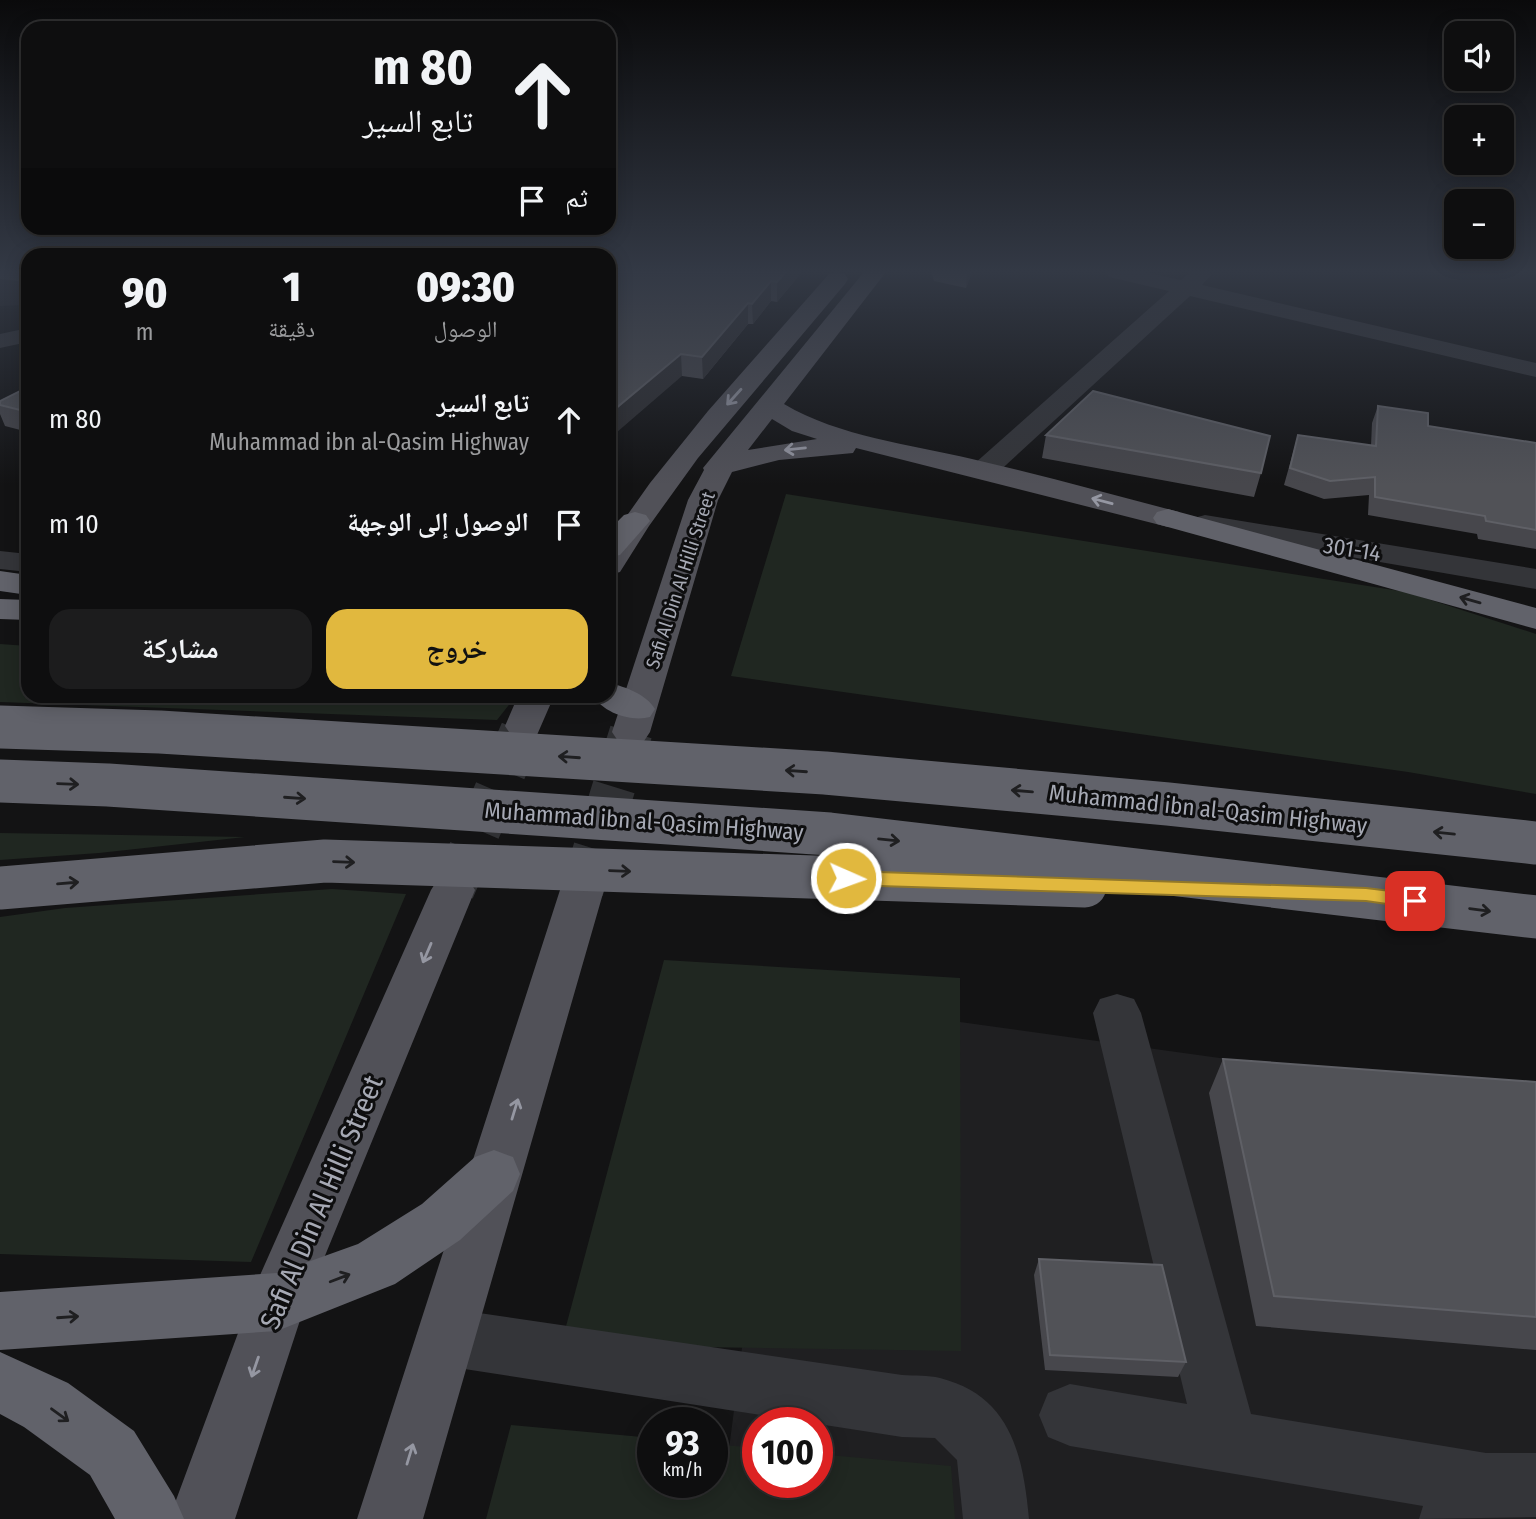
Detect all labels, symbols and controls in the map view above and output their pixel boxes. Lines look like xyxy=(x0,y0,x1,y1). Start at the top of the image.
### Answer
map controls xyxy=(1444,21,1514,259)
button: sound xyxy=(1444,21,1514,91)
text: 80 m xyxy=(373,38,473,97)
icon: ahead xyxy=(497,49,588,140)
text: تابع السير xyxy=(362,102,473,140)
button: + xyxy=(1444,105,1514,175)
icon: arrive xyxy=(513,182,551,220)
text: ثم xyxy=(565,183,588,214)
button: − xyxy=(1444,189,1514,259)
text: 1 xyxy=(283,262,301,312)
text: 09:30 xyxy=(416,262,515,312)
text: 90 xyxy=(122,268,167,318)
text: دقيقة xyxy=(268,315,315,343)
text: الوصول xyxy=(434,315,497,343)
text: m xyxy=(136,318,154,346)
text: تابع السير xyxy=(437,388,529,419)
one-way arrow xyxy=(726,388,742,406)
icon: ahead xyxy=(550,401,588,439)
text: 80 m xyxy=(49,404,102,435)
text: Muhammad ibn al-Qasim Highway xyxy=(209,428,529,456)
one-way arrow xyxy=(784,443,806,456)
street label: Safi Al Din Al Hilli Street xyxy=(641,488,720,672)
one-way arrow xyxy=(1091,494,1114,507)
icon: arrive xyxy=(550,506,588,544)
text: الوصول إلى الوجهة xyxy=(347,507,529,538)
text: 10 m xyxy=(49,509,99,540)
street label: 301-14 xyxy=(1321,531,1383,567)
one-way arrow xyxy=(1460,592,1482,605)
button: مشاركة xyxy=(49,609,312,689)
button: خروج xyxy=(326,609,588,689)
one-way arrow xyxy=(558,750,580,763)
one-way arrow xyxy=(785,764,808,777)
one-way arrow xyxy=(56,777,79,790)
street label: Muhammad ibn al-Qasim Highway xyxy=(1048,778,1369,840)
one-way arrow xyxy=(1012,784,1034,797)
one-way arrow xyxy=(283,792,306,805)
street label: Muhammad ibn al-Qasim Highway xyxy=(484,796,805,846)
one-way arrow xyxy=(1433,827,1456,840)
one-way arrow xyxy=(877,834,900,847)
position arrow xyxy=(809,841,883,915)
one-way arrow xyxy=(332,855,355,868)
one-way arrow xyxy=(608,864,631,877)
pin xyxy=(1385,871,1445,931)
one-way arrow xyxy=(56,876,79,889)
icon: arrive xyxy=(1396,882,1434,920)
one-way arrow xyxy=(1468,903,1490,916)
one-way arrow xyxy=(419,941,432,963)
street label: Safi Al Din Al Hilli Street xyxy=(253,1070,390,1334)
one-way arrow xyxy=(509,1098,522,1120)
one-way arrow xyxy=(328,1271,350,1284)
one-way arrow xyxy=(56,1310,79,1323)
one-way arrow xyxy=(248,1355,260,1377)
speed limit sign: 100 xyxy=(742,1407,833,1498)
one-way arrow xyxy=(50,1408,69,1422)
text: 93 xyxy=(666,1422,699,1464)
one-way arrow xyxy=(404,1443,417,1465)
text: km/h xyxy=(662,1459,703,1481)

